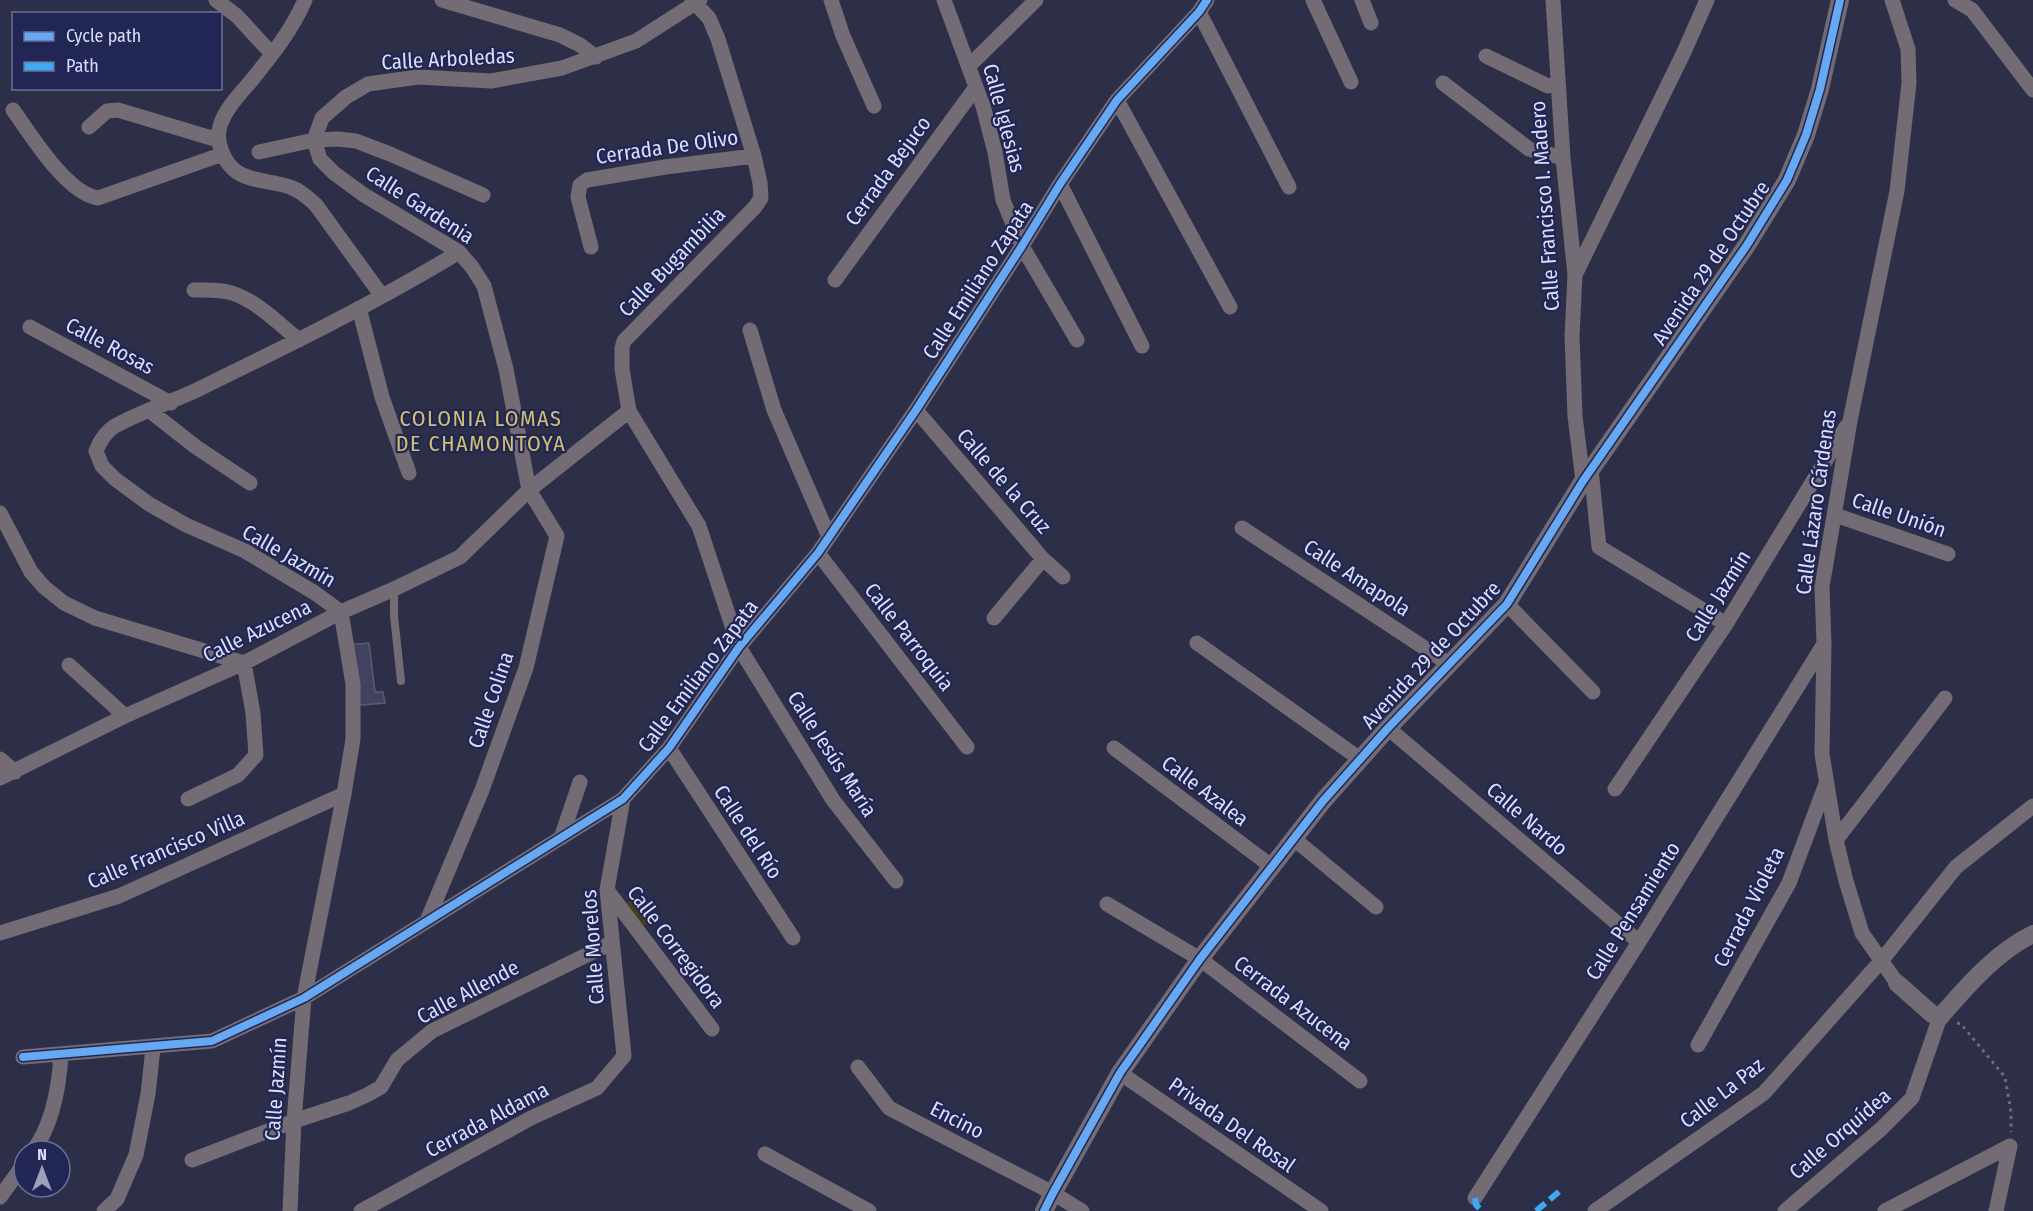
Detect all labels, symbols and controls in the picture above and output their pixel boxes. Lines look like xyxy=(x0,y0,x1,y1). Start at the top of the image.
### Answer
legend xyxy=(12,12,222,90)
text: Cycle path xyxy=(66,25,141,47)
street label: Calle Arboledas xyxy=(381,43,515,75)
text: Path xyxy=(66,55,99,77)
street label: Calle Iglesias xyxy=(977,61,1031,175)
street label: Calle Francisco I. Madero xyxy=(1525,100,1565,312)
street label: Cerrada Bejuco xyxy=(840,111,936,231)
street label: Cerrada De Olivo xyxy=(594,124,740,170)
street label: Calle Gardenia xyxy=(361,160,479,250)
street label: Avenida 29 de Octubre xyxy=(1646,176,1776,350)
street label: Calle Emiliano Zapata xyxy=(917,196,1039,364)
street label: Calle Bugambilia xyxy=(613,202,731,322)
street label: Calle Rosas xyxy=(61,312,159,380)
district label: COLONIA LOMAS DE CHAMONTOYA xyxy=(396,405,566,457)
street label: Calle Lázaro Cárdenas xyxy=(1790,408,1842,596)
street label: Calle de la Cruz xyxy=(951,423,1057,539)
street label: Calle Unión xyxy=(1849,487,1949,543)
street label: Calle Jazmín xyxy=(238,519,340,593)
street label: Calle Amapola xyxy=(1299,534,1415,622)
street label: Calle Jazmín xyxy=(1680,545,1756,647)
street label: Avenida 29 de Octubre xyxy=(1356,576,1506,734)
street label: Calle Parroquia xyxy=(859,578,959,696)
street label: Calle Azucena xyxy=(199,594,315,668)
street label: Calle Emiliano Zapata xyxy=(632,595,764,757)
street label: Calle Colina xyxy=(462,648,520,752)
street label: Calle Jesús María xyxy=(782,686,882,822)
street label: Calle Azalea xyxy=(1156,750,1254,832)
street label: Calle Nardo xyxy=(1481,777,1573,861)
street label: Calle del Río xyxy=(708,780,788,884)
street label: Calle Francisco Villa xyxy=(83,805,249,895)
street label: Calle Pensamiento xyxy=(1580,837,1686,985)
street label: Cerrada Violeta xyxy=(1708,843,1790,971)
street label: Calle Corregidora xyxy=(621,880,731,1014)
street label: Calle Morelos xyxy=(576,889,610,1005)
street label: Cerrada Azucena xyxy=(1229,950,1357,1056)
street label: Calle Allende xyxy=(412,954,524,1030)
street label: Calle Jazmín xyxy=(259,1036,293,1142)
street label: Calle La Paz xyxy=(1675,1052,1769,1134)
street label: Privada Del Rosal xyxy=(1164,1072,1301,1179)
street label: Cerrada Aldama xyxy=(421,1077,553,1163)
street label: Calle Orquídea xyxy=(1784,1083,1896,1185)
street label: Encino xyxy=(926,1095,988,1145)
north arrow xyxy=(12,1139,72,1199)
text: N xyxy=(37,1145,47,1164)

